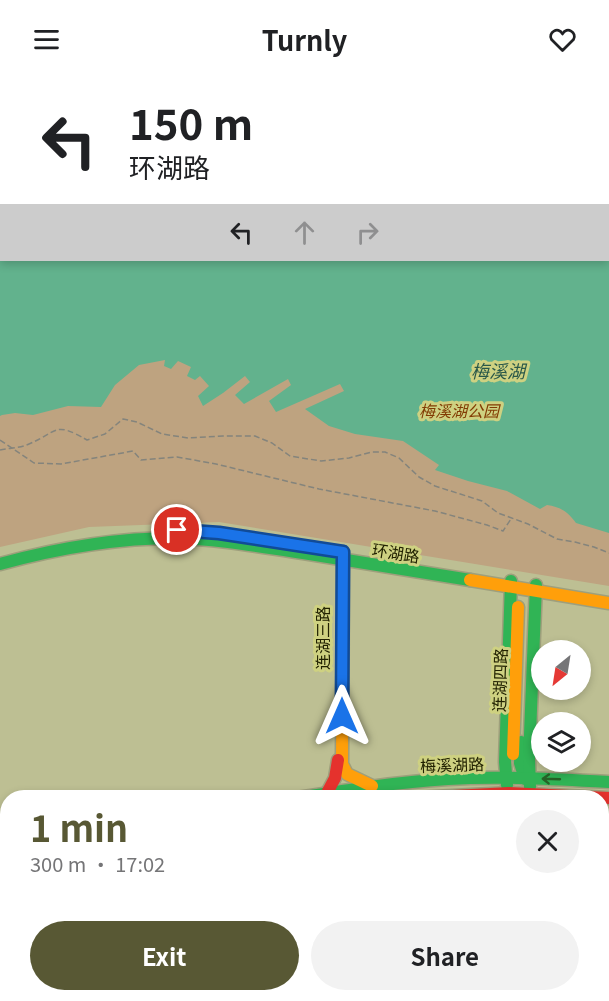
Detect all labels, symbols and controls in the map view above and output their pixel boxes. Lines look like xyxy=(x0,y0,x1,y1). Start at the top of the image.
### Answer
text: Turnly xyxy=(262,20,347,59)
icon: menu xyxy=(30,23,63,56)
icon: heart xyxy=(546,23,579,56)
text: 150 m xyxy=(129,91,253,152)
icon: left xyxy=(30,102,108,180)
text: 环湖路 xyxy=(129,147,210,186)
icon: left xyxy=(225,216,258,249)
icon: ahead xyxy=(288,216,321,249)
icon: right xyxy=(351,216,384,249)
water label: 梅溪湖 xyxy=(471,357,528,383)
park label: 梅溪湖公园 xyxy=(419,398,501,422)
pin xyxy=(151,504,202,555)
icon: arrive xyxy=(160,513,193,546)
street label: 环湖路 xyxy=(370,536,422,568)
street label: 连湖三路 xyxy=(310,606,334,670)
north arrow xyxy=(531,640,591,700)
map controls xyxy=(531,640,591,772)
street label: 连湖四路 xyxy=(486,648,512,712)
position arrow xyxy=(310,684,374,748)
button: layers xyxy=(531,712,591,772)
street label: 梅溪湖路 xyxy=(420,751,484,777)
one-way arrow xyxy=(541,774,561,785)
text: 1 min xyxy=(30,800,128,852)
button: close xyxy=(516,810,579,873)
text: 300 m · 17:02 xyxy=(30,849,165,878)
button: Exit xyxy=(30,921,299,990)
button: Share xyxy=(311,921,579,990)

